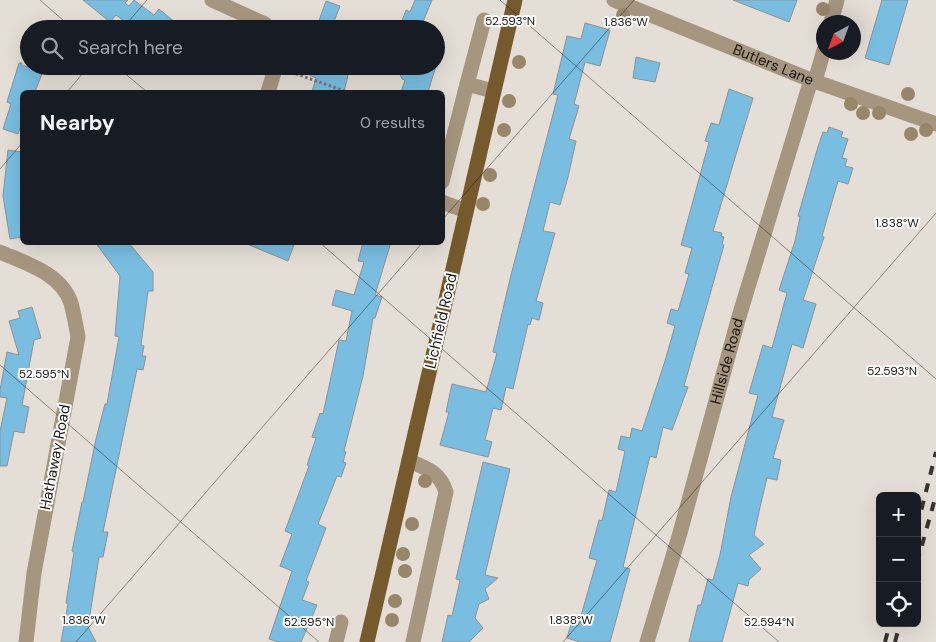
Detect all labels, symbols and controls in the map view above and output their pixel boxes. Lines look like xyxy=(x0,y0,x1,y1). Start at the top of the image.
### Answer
text: 52.593°N xyxy=(485,13,535,29)
text: 1.836°W xyxy=(604,14,648,30)
north arrow xyxy=(816,15,861,60)
search box xyxy=(20,20,445,75)
icon: search xyxy=(38,34,66,62)
text: Search here xyxy=(78,35,183,60)
street label: Butlers Lane xyxy=(730,39,817,90)
text: Nearby xyxy=(40,109,114,137)
text: 0 results xyxy=(360,112,425,133)
text: 1.838°W xyxy=(875,215,919,231)
street label: Lichfield Road xyxy=(420,271,462,371)
street label: Hillside Road xyxy=(706,316,748,407)
text: 52.593°N xyxy=(867,363,917,379)
text: 52.595°N xyxy=(19,366,69,382)
street label: Hathaway Road xyxy=(35,403,75,511)
map controls xyxy=(876,492,921,627)
button: + xyxy=(876,492,921,537)
button: − xyxy=(876,537,921,582)
button: locate xyxy=(876,582,921,627)
text: 1.836°W xyxy=(62,612,106,628)
text: 1.838°W xyxy=(549,612,593,628)
text: 52.595°N xyxy=(284,614,334,630)
text: 52.594°N xyxy=(744,614,794,630)

